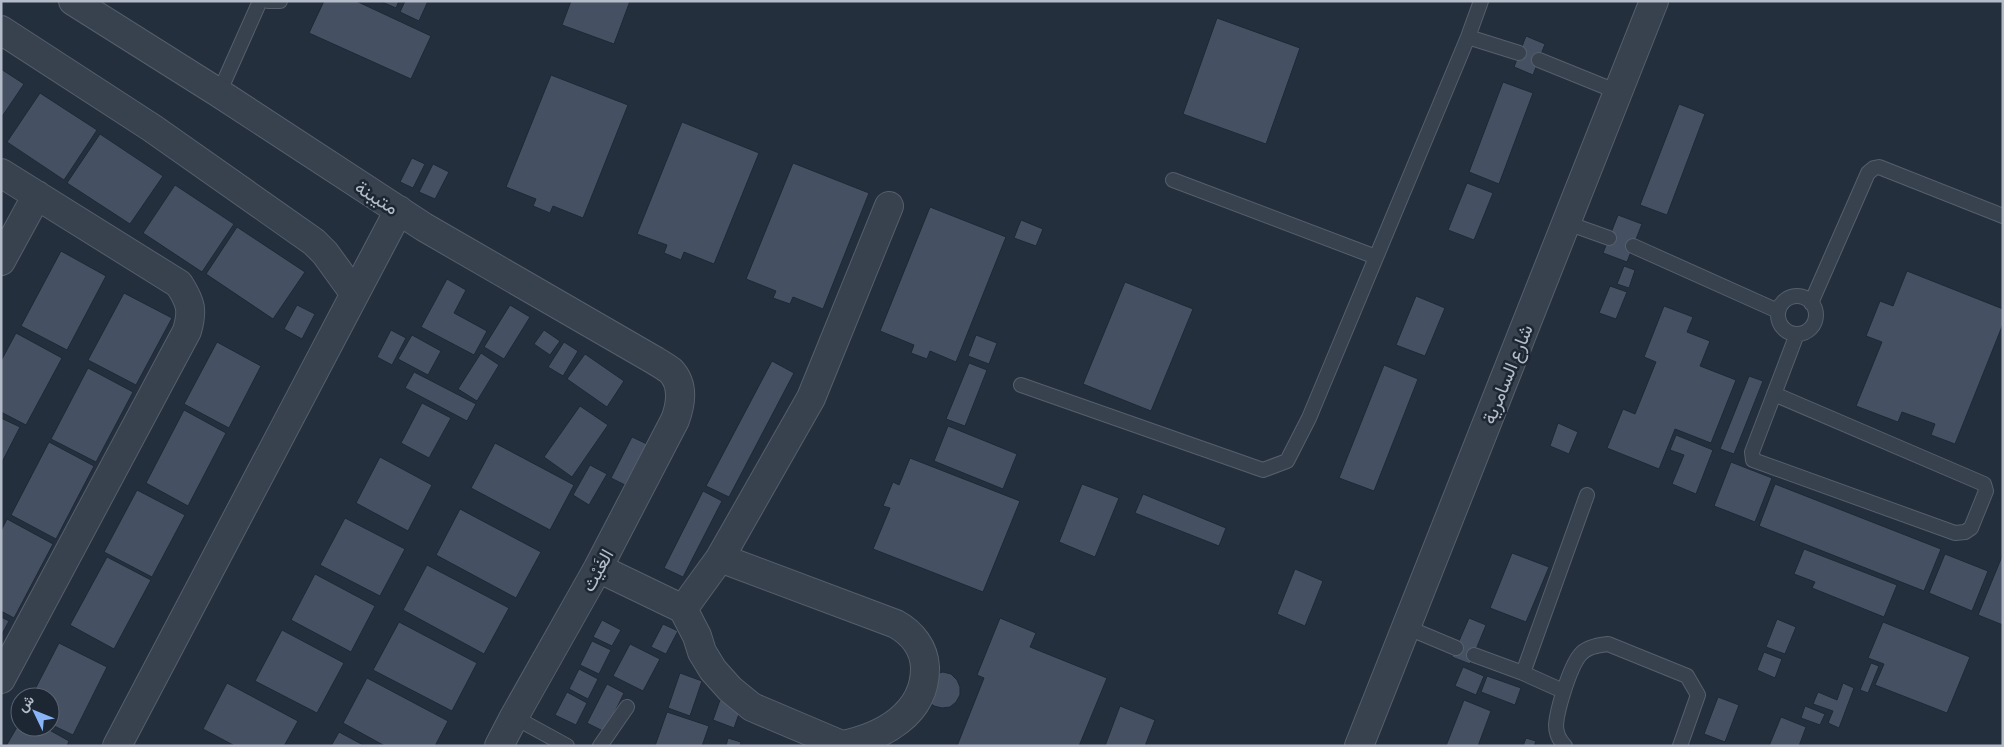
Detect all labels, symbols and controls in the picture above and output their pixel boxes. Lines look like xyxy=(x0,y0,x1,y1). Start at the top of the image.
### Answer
street label: متيبنة xyxy=(350,176,402,220)
street label: شارع السامرية xyxy=(1478,321,1539,428)
street label: الغَيْث xyxy=(577,545,619,596)
north arrow xyxy=(10,687,60,737)
text: ش xyxy=(14,691,38,715)

